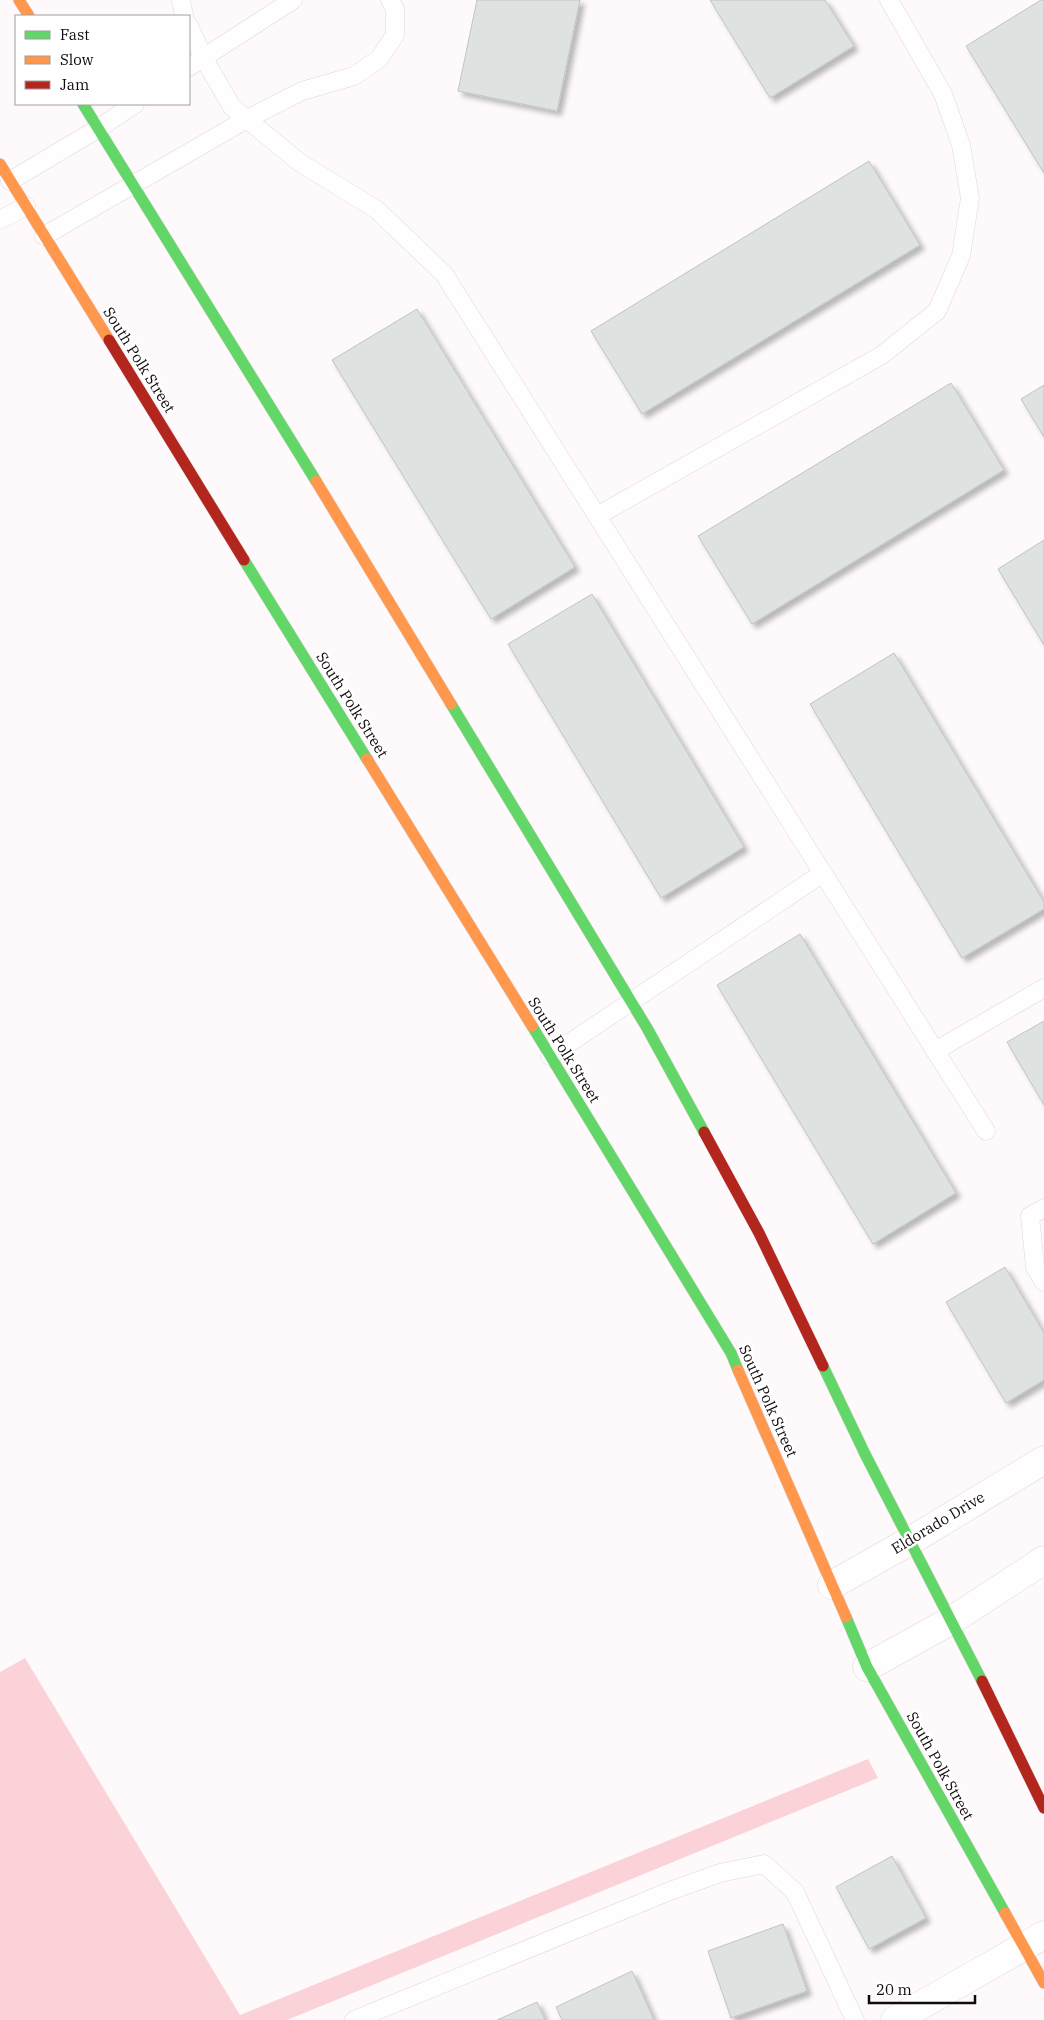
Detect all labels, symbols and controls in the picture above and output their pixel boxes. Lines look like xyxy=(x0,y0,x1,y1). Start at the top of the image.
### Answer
legend xyxy=(15,15,190,105)
text: Fast xyxy=(60,25,90,44)
text: Slow xyxy=(60,50,94,69)
text: Jam xyxy=(60,75,89,94)
street label: South Polk Street xyxy=(99,303,180,416)
street label: South Polk Street xyxy=(312,648,393,761)
street label: South Polk Street xyxy=(524,993,605,1106)
street label: South Polk Street xyxy=(735,1342,802,1460)
street label: Eldorado Drive xyxy=(888,1487,988,1558)
street label: South Polk Street xyxy=(903,1708,978,1823)
scale bar xyxy=(869,1972,975,2004)
text: 20 m xyxy=(876,1980,912,1999)

